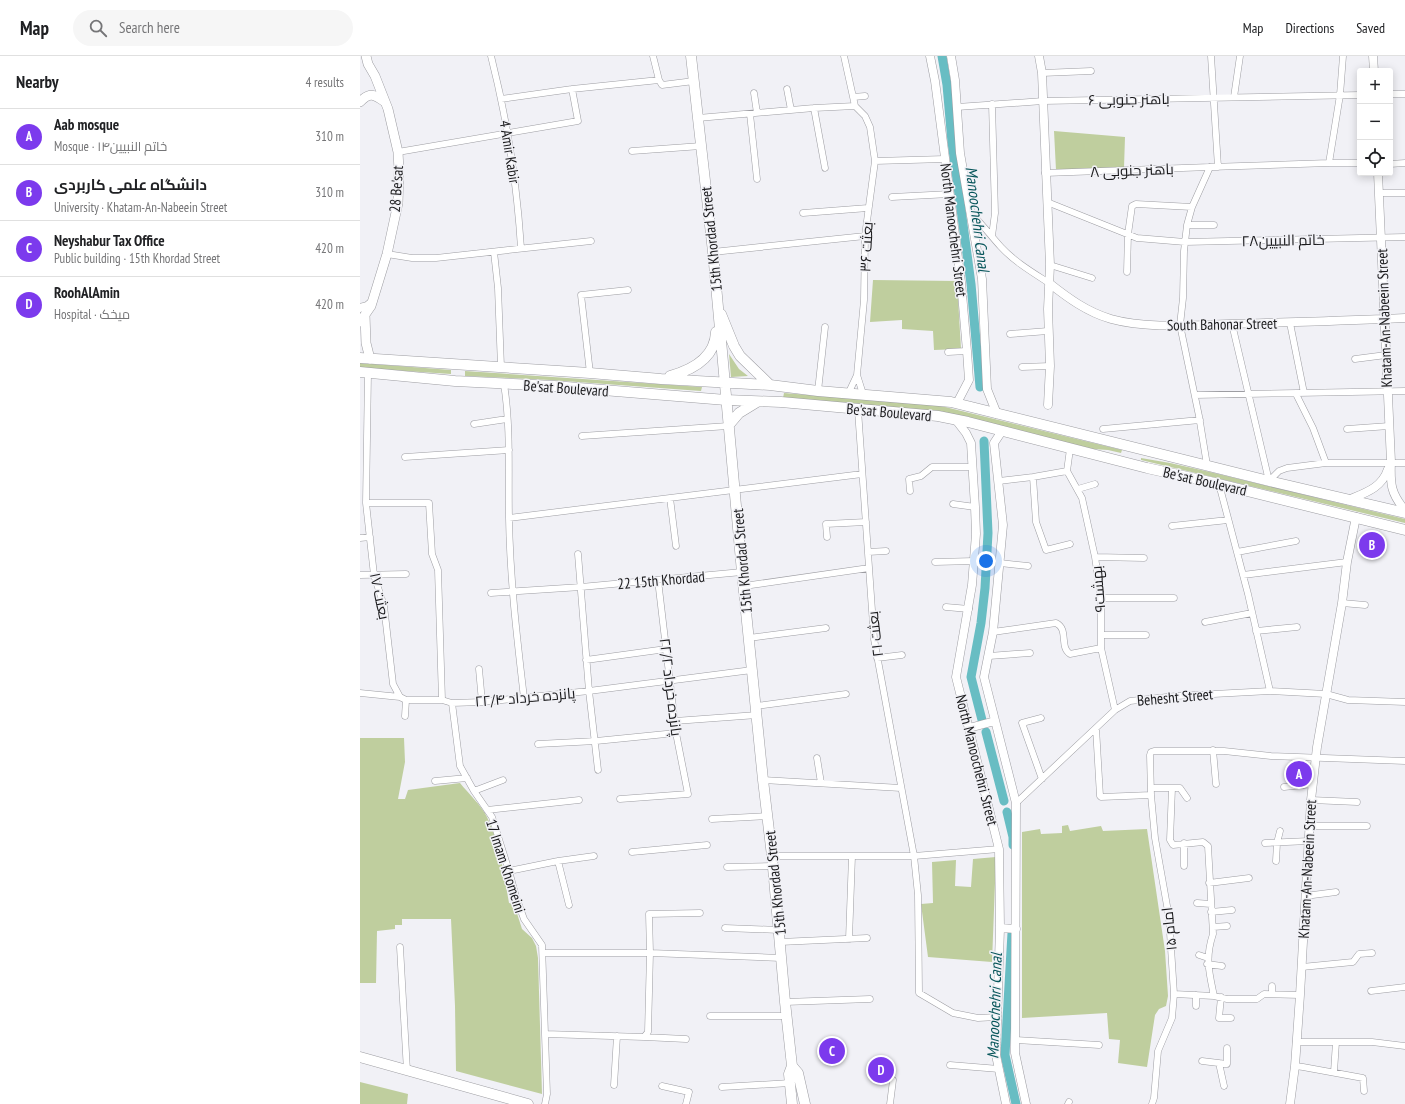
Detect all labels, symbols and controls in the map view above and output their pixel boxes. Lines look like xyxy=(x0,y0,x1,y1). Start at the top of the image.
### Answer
search box xyxy=(73,10,353,46)
text: Map xyxy=(20,16,49,40)
icon: search xyxy=(87,17,109,39)
text: Search here xyxy=(119,18,180,37)
text: Map xyxy=(1243,19,1263,37)
text: Directions xyxy=(1285,19,1334,37)
text: Saved xyxy=(1356,19,1385,37)
map controls xyxy=(1357,68,1393,176)
button: + xyxy=(1357,68,1393,104)
text: Nearby xyxy=(16,71,59,93)
text: 4 results xyxy=(305,74,344,91)
street label: باهنر جنوبی ۶ xyxy=(1088,89,1170,110)
button: − xyxy=(1357,104,1393,140)
text: Aab mosque xyxy=(54,115,119,134)
street label: 4 Amir Kabir xyxy=(496,119,525,186)
text: A xyxy=(26,128,32,145)
text: 310 m xyxy=(315,128,344,145)
text: Mosque · خاتم النبیین۱۴ xyxy=(54,138,167,155)
button: locate xyxy=(1357,140,1393,176)
street label: باهنر جنوبی ۸ xyxy=(1090,159,1174,182)
street label: North Manoochehri Street xyxy=(936,162,972,298)
street label: 28 Be'sat xyxy=(385,165,407,213)
water label: Manoochehri Canal xyxy=(962,165,995,274)
text: دانشگاه علمی کاربردی xyxy=(54,175,207,194)
text: B xyxy=(26,184,32,201)
text: 310 m xyxy=(315,184,344,201)
street label: 15th Khordad Street xyxy=(696,186,726,292)
text: University · Khatam-An-Nabeein Street xyxy=(54,199,227,216)
street label: بعثت ۳۶ xyxy=(855,221,877,273)
street label: خاتم النبیین۲۸ xyxy=(1241,230,1325,251)
text: Neyshabur Tax Office xyxy=(54,231,165,250)
text: C xyxy=(26,240,32,257)
text: 420 m xyxy=(315,240,344,257)
street label: Khatam-An-Nabeein Street xyxy=(1372,248,1396,388)
text: Public building · 15th Khordad Street xyxy=(54,250,220,267)
text: RoohAlAmin xyxy=(54,283,120,302)
text: D xyxy=(26,296,32,313)
text: 420 m xyxy=(315,296,344,313)
text: Hospital · میخک xyxy=(54,306,130,323)
street label: South Bahonar Street xyxy=(1167,314,1277,334)
street label: Be'sat Boulevard xyxy=(523,376,609,400)
street label: Be'sat Boulevard xyxy=(846,399,932,425)
street label: Be'sat Boulevard xyxy=(1161,462,1249,500)
street label: 15th Khordad Street xyxy=(728,508,756,614)
pin: B xyxy=(1359,530,1385,560)
your location xyxy=(976,551,996,571)
street label: بهشت۹ xyxy=(1086,565,1111,613)
street label: 22 15th Khordad xyxy=(617,567,705,593)
street label: بعثت ۱۷ xyxy=(366,571,394,621)
street label: بعثت ۲۱ xyxy=(863,610,887,658)
street label: پانزده خرداد ۲۲/۲ xyxy=(655,637,686,737)
street label: پانزده خرداد ۲۲/۴ xyxy=(474,683,576,712)
street label: Behesht Street xyxy=(1136,684,1214,710)
street label: North Manoochehri Street xyxy=(952,693,1002,827)
pin: A xyxy=(1286,759,1312,789)
street label: Khatam-An-Nabeein Street xyxy=(1294,799,1320,939)
street label: 17 Imam Khomeini xyxy=(482,817,530,915)
street label: 15th Khordad Street xyxy=(760,830,790,936)
street label: امام ۱۵ xyxy=(1157,906,1182,952)
water label: Manoochehri Canal xyxy=(982,952,1006,1059)
pin: C xyxy=(819,1036,845,1066)
pin: D xyxy=(868,1055,894,1085)

